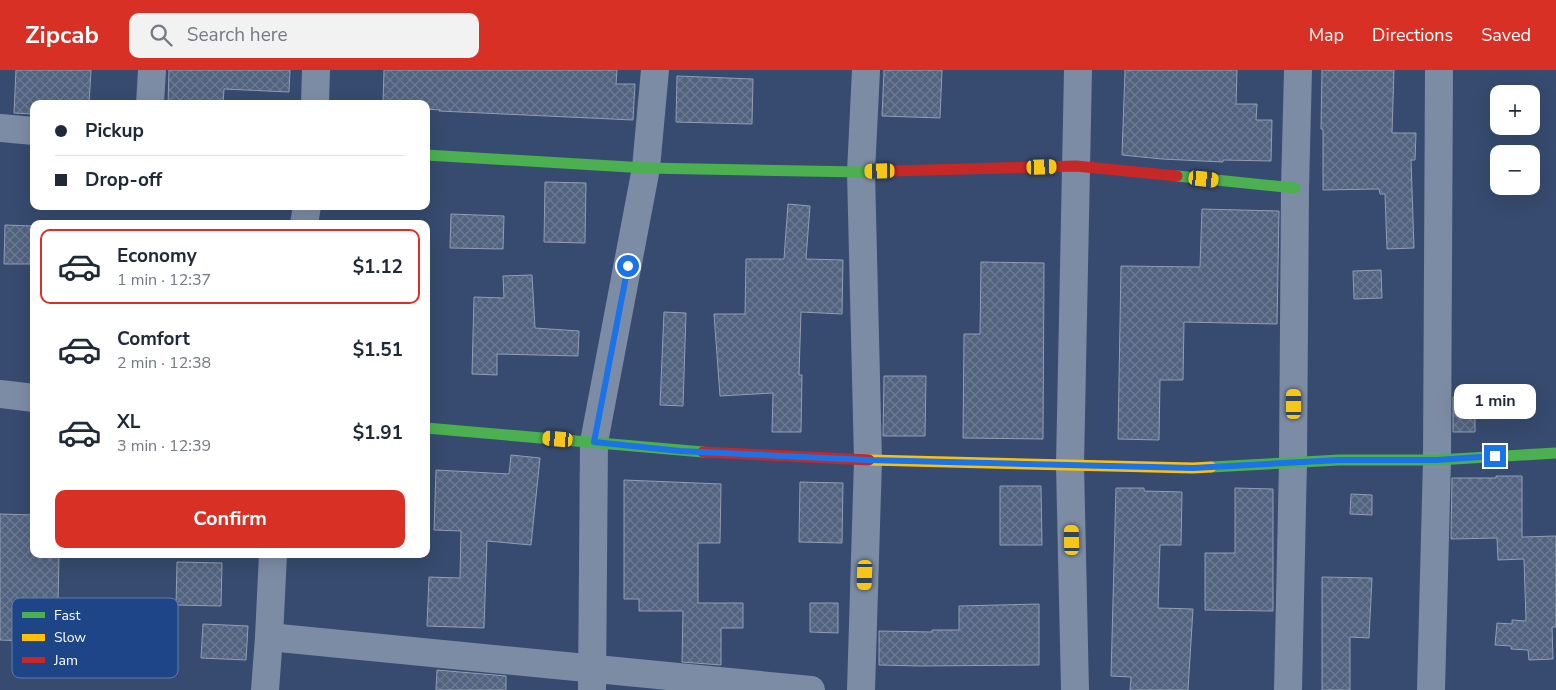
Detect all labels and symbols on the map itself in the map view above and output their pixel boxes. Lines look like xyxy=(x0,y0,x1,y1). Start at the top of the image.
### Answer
car xyxy=(1026,159,1057,175)
car xyxy=(864,163,895,179)
car xyxy=(1188,170,1219,188)
route start xyxy=(617,255,639,277)
callout: 1 min xyxy=(1454,384,1536,418)
car xyxy=(1286,389,1301,419)
car xyxy=(542,430,573,448)
route end xyxy=(1484,445,1506,467)
car xyxy=(1064,525,1079,555)
car xyxy=(856,560,873,590)
legend xyxy=(12,598,178,678)
text: Fast xyxy=(54,606,80,625)
text: Slow xyxy=(54,628,86,647)
text: Jam xyxy=(53,651,78,670)

